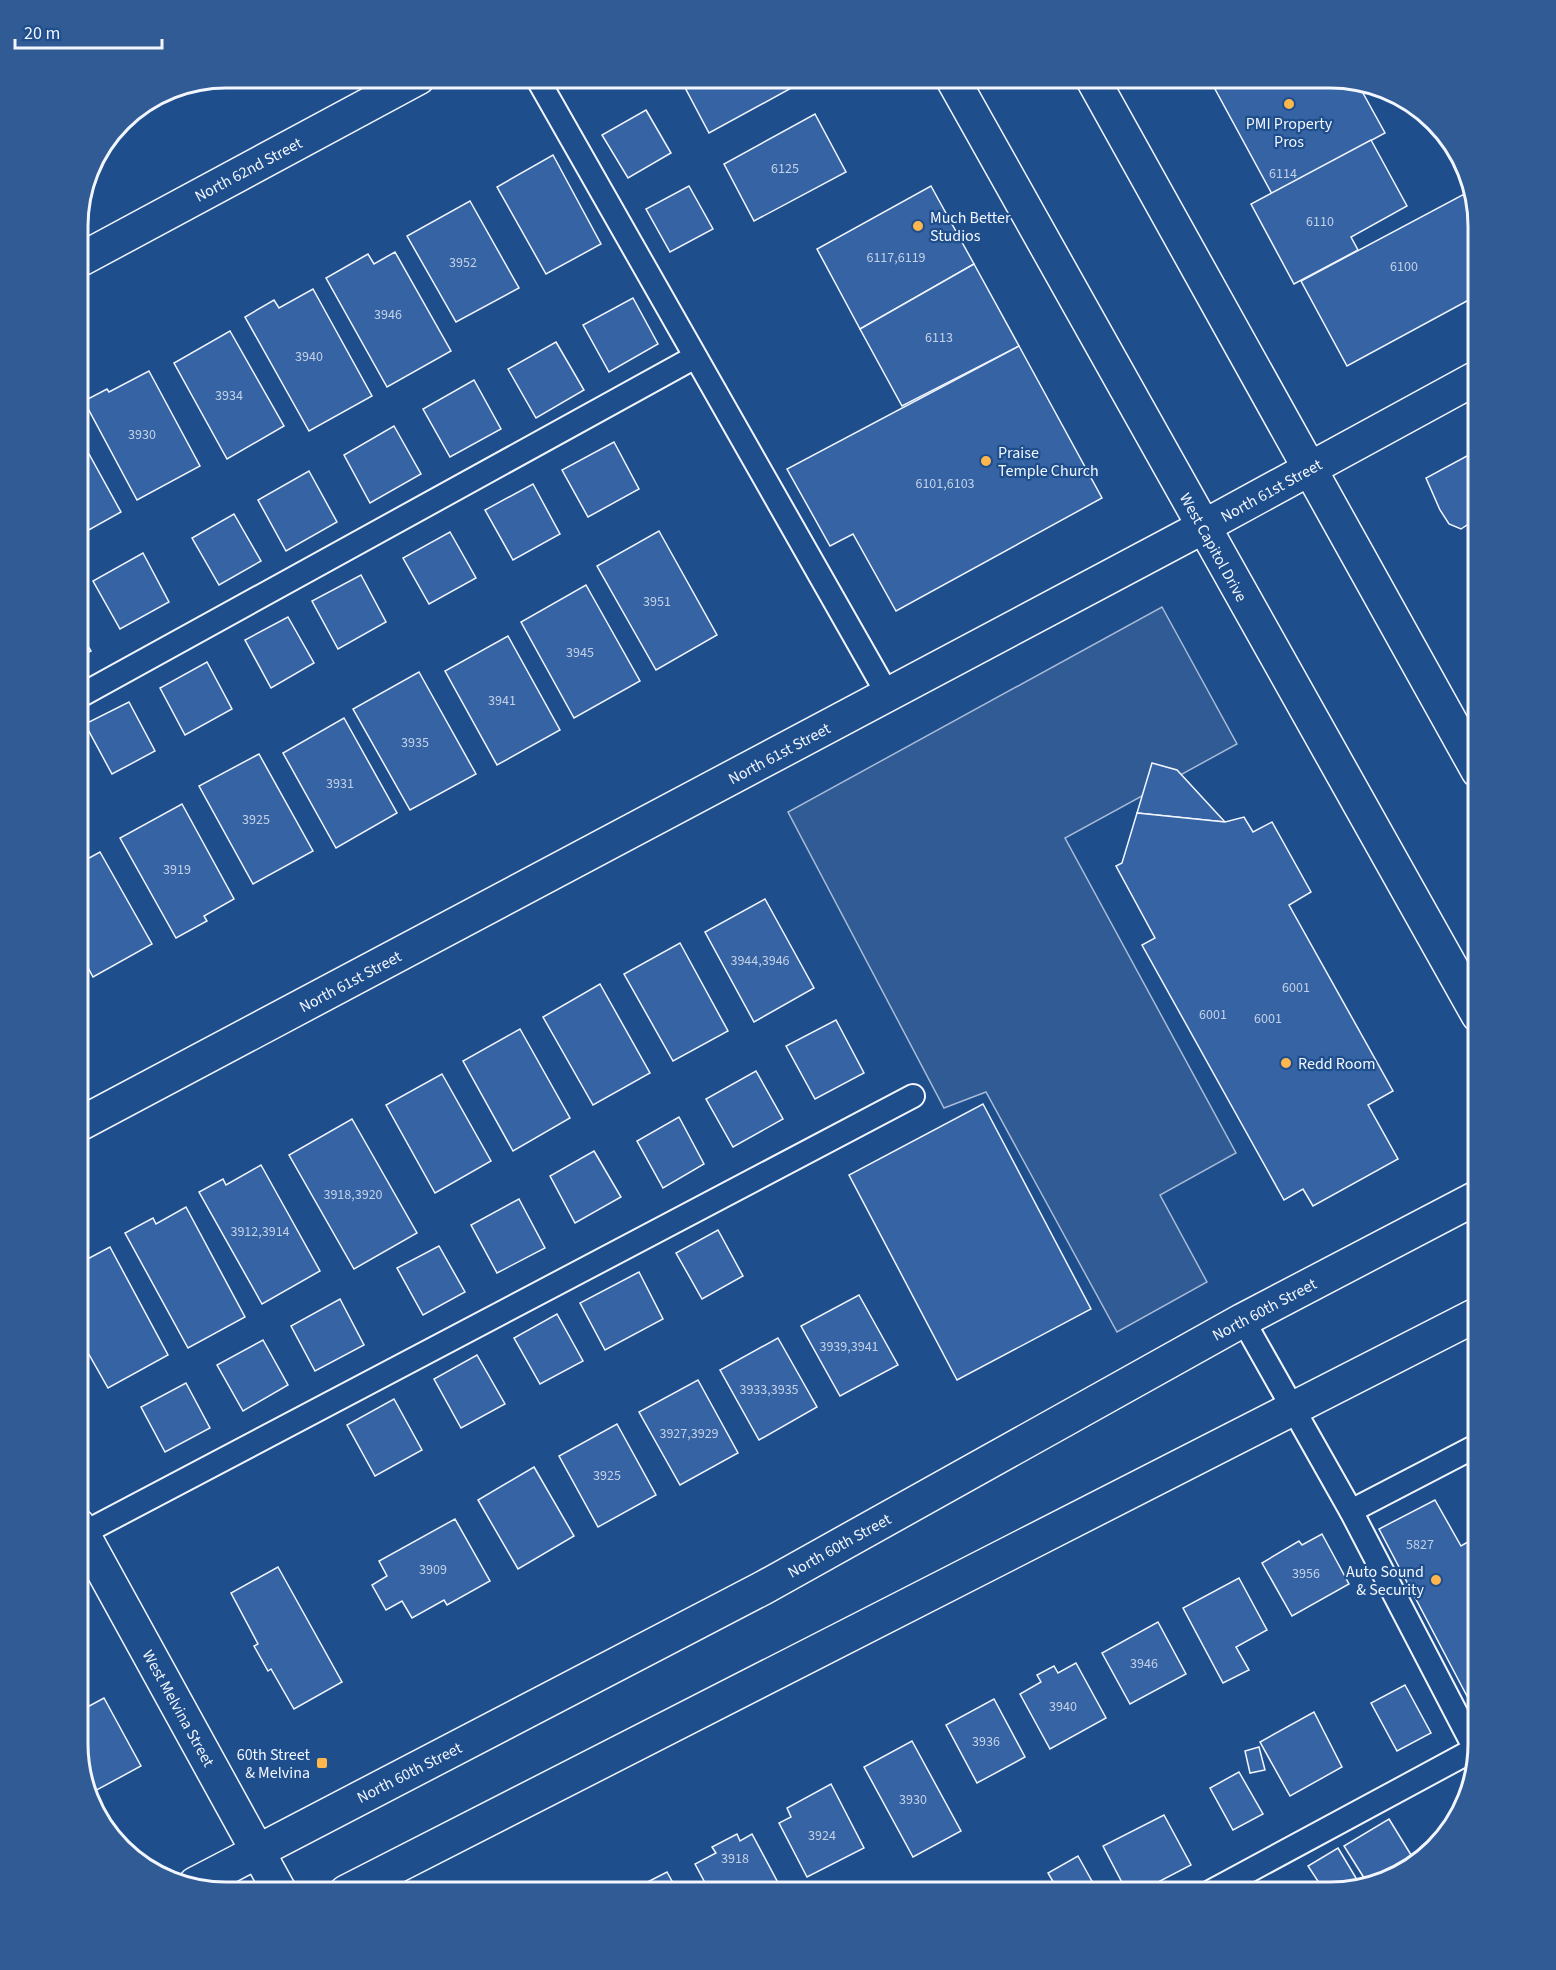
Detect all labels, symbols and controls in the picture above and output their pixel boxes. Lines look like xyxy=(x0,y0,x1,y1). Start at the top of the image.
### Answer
scale bar xyxy=(15,12,162,50)
text: 20 m xyxy=(24,21,60,46)
marker: PMI Property Pros xyxy=(1282,97,1296,111)
place label: PMI Property Pros xyxy=(1246,113,1333,153)
street label: North 62nd Street xyxy=(191,132,307,207)
house number: 6125 xyxy=(771,159,799,179)
house number: 6114 xyxy=(1269,164,1297,184)
place label: Much Better Studios xyxy=(930,207,1011,247)
house number: 6110 xyxy=(1306,212,1334,232)
marker: Much Better Studios xyxy=(911,219,925,233)
house number: 6117,6119 xyxy=(866,248,926,268)
house number: 3952 xyxy=(449,253,477,273)
house number: 6100 xyxy=(1390,257,1418,277)
house number: 3946 xyxy=(374,305,402,325)
house number: 6113 xyxy=(925,328,953,348)
house number: 3940 xyxy=(295,347,323,367)
house number: 3934 xyxy=(215,386,243,406)
house number: 3930 xyxy=(128,425,156,445)
place label: Praise Temple Church xyxy=(998,442,1099,482)
marker: Praise Temple Church xyxy=(979,454,993,468)
street label: North 61st Street xyxy=(1217,454,1327,528)
house number: 6101,6103 xyxy=(915,474,975,494)
street label: West Capitol Drive xyxy=(1174,489,1252,606)
house number: 3951 xyxy=(643,592,671,612)
house number: 3945 xyxy=(566,643,594,663)
house number: 3941 xyxy=(488,691,516,711)
street label: North 61st Street xyxy=(724,717,835,790)
house number: 3935 xyxy=(401,733,429,753)
house number: 3931 xyxy=(326,774,354,794)
house number: 3925 xyxy=(242,810,270,830)
house number: 3919 xyxy=(163,860,191,880)
street label: North 61st Street xyxy=(295,945,406,1018)
house number: 3944,3946 xyxy=(730,951,790,971)
house number: 6001 xyxy=(1282,978,1310,998)
house number: 6001 xyxy=(1199,1005,1227,1025)
house number: 6001 xyxy=(1254,1009,1282,1029)
place label: Redd Room xyxy=(1298,1053,1375,1075)
marker: Redd Room xyxy=(1279,1056,1293,1070)
house number: 3918,3920 xyxy=(323,1185,383,1205)
house number: 3912,3914 xyxy=(230,1222,290,1242)
street label: North 60th Street xyxy=(1208,1273,1321,1347)
house number: 3939,3941 xyxy=(819,1337,879,1357)
house number: 3933,3935 xyxy=(739,1380,799,1400)
house number: 3927,3929 xyxy=(659,1424,719,1444)
house number: 3925 xyxy=(593,1466,621,1486)
street label: North 60th Street xyxy=(784,1508,896,1583)
house number: 5827 xyxy=(1406,1535,1434,1555)
house number: 3909 xyxy=(419,1560,447,1580)
place label: Auto Sound & Security xyxy=(1346,1561,1425,1601)
house number: 3956 xyxy=(1292,1564,1320,1584)
marker: Auto Sound & Security xyxy=(1429,1573,1443,1587)
street label: West Melvina Street xyxy=(137,1646,220,1771)
house number: 3946 xyxy=(1130,1654,1158,1674)
house number: 3940 xyxy=(1049,1697,1077,1717)
house number: 3936 xyxy=(972,1732,1000,1752)
street label: North 60th Street xyxy=(353,1737,466,1809)
place label: 60th Street & Melvina xyxy=(237,1744,311,1784)
marker: 60th Street & Melvina xyxy=(315,1756,329,1770)
house number: 3930 xyxy=(899,1790,927,1810)
house number: 3924 xyxy=(808,1826,836,1846)
house number: 3918 xyxy=(721,1849,749,1869)

